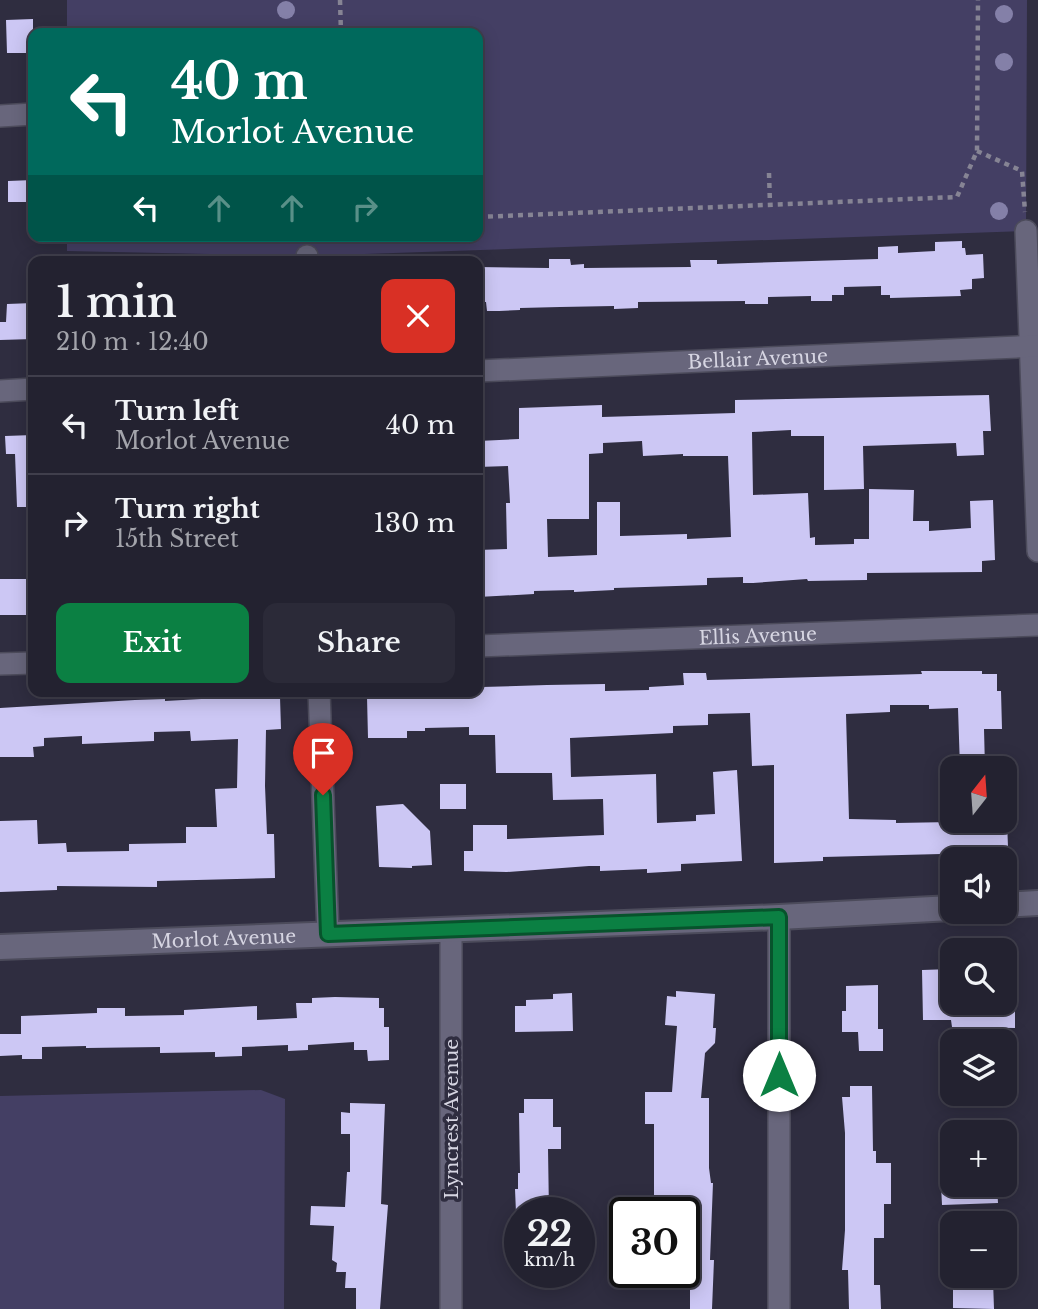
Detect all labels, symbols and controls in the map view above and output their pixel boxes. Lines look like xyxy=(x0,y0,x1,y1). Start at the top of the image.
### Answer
text: 40 m xyxy=(171,51,308,112)
icon: left xyxy=(56,56,147,147)
text: Morlot Avenue xyxy=(171,112,414,152)
icon: left xyxy=(127,189,165,227)
icon: ahead xyxy=(200,189,238,227)
icon: ahead xyxy=(273,189,311,227)
icon: right xyxy=(346,189,384,227)
text: 1 min xyxy=(56,276,177,328)
button: close xyxy=(381,279,455,353)
text: 210 m · 12:40 xyxy=(56,328,209,356)
street label: Bellair Avenue xyxy=(687,344,828,373)
text: Turn left xyxy=(115,395,239,427)
icon: left xyxy=(56,406,94,444)
text: 40 m xyxy=(386,409,455,441)
text: Morlot Avenue xyxy=(115,427,290,455)
text: Turn right xyxy=(115,493,260,525)
icon: right xyxy=(56,504,94,542)
text: 130 m xyxy=(373,507,455,539)
text: 15th Street xyxy=(115,525,239,553)
button: Exit xyxy=(56,603,249,683)
button: Share xyxy=(263,603,455,683)
street label: Ellis Avenue xyxy=(698,622,817,649)
pin xyxy=(293,723,353,795)
icon: arrive xyxy=(304,734,342,772)
north arrow xyxy=(940,756,1017,833)
map controls xyxy=(940,756,1017,1288)
button: sound xyxy=(940,847,1017,924)
street label: Morlot Avenue xyxy=(151,924,297,953)
button: search xyxy=(940,938,1017,1015)
button: layers xyxy=(940,1029,1017,1106)
position arrow xyxy=(742,1038,816,1112)
street label: Lyncrest Avenue xyxy=(440,1039,463,1199)
button: + xyxy=(940,1120,1017,1197)
speed limit sign: 30 xyxy=(609,1197,700,1288)
button: − xyxy=(940,1211,1017,1288)
text: 22 xyxy=(527,1212,572,1255)
text: km/h xyxy=(524,1249,575,1271)

